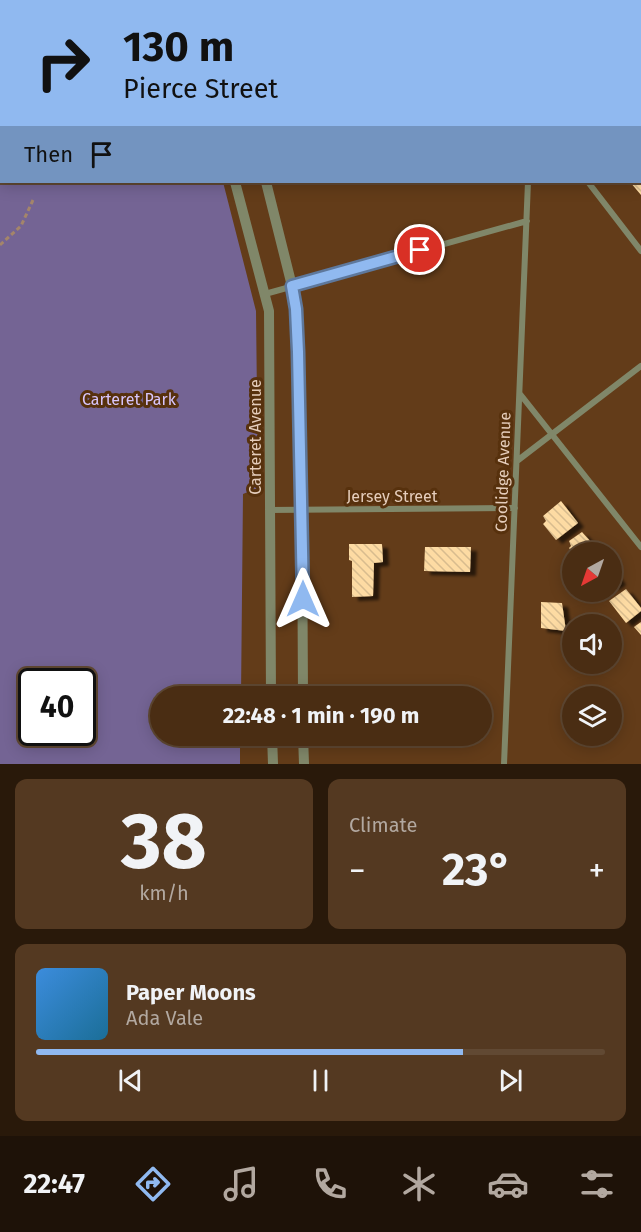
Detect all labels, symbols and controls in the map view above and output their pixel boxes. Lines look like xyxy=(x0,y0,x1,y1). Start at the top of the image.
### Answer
text: 130 m xyxy=(123,22,234,72)
icon: right xyxy=(24,24,102,102)
text: Pierce Street xyxy=(123,73,278,105)
icon: arrive xyxy=(85,138,118,171)
text: Then xyxy=(24,141,73,168)
pin xyxy=(394,224,445,275)
icon: arrive xyxy=(403,233,436,266)
street label: Carteret Avenue xyxy=(246,379,265,495)
park label: Carteret Park xyxy=(82,390,177,409)
street label: Coolidge Avenue xyxy=(491,412,515,532)
street label: Jersey Street xyxy=(346,487,438,506)
north arrow xyxy=(562,542,622,602)
map controls xyxy=(562,542,622,746)
position arrow xyxy=(271,567,335,631)
button: sound xyxy=(562,614,622,674)
speed limit sign: 40 xyxy=(18,668,96,746)
button: layers xyxy=(562,686,622,746)
text: 22:48 · 1 min · 190 m xyxy=(223,702,419,729)
text: 38 xyxy=(121,795,207,889)
text: Climate xyxy=(349,813,417,837)
text: 23° xyxy=(442,843,512,897)
text: − xyxy=(349,851,366,891)
text: + xyxy=(589,851,605,891)
text: km/h xyxy=(139,881,189,905)
text: Paper Moons xyxy=(126,979,256,1006)
text: Ada Vale xyxy=(126,1006,203,1030)
icon: previous xyxy=(114,1064,147,1097)
icon: pause xyxy=(304,1064,337,1097)
icon: next xyxy=(494,1064,527,1097)
icon: directions xyxy=(132,1163,174,1205)
icon: music xyxy=(220,1163,262,1205)
icon: phone xyxy=(309,1163,351,1205)
icon: climate xyxy=(398,1163,440,1205)
icon: car xyxy=(487,1163,529,1205)
icon: filters xyxy=(576,1163,618,1205)
text: 22:47 xyxy=(23,1168,85,1200)

